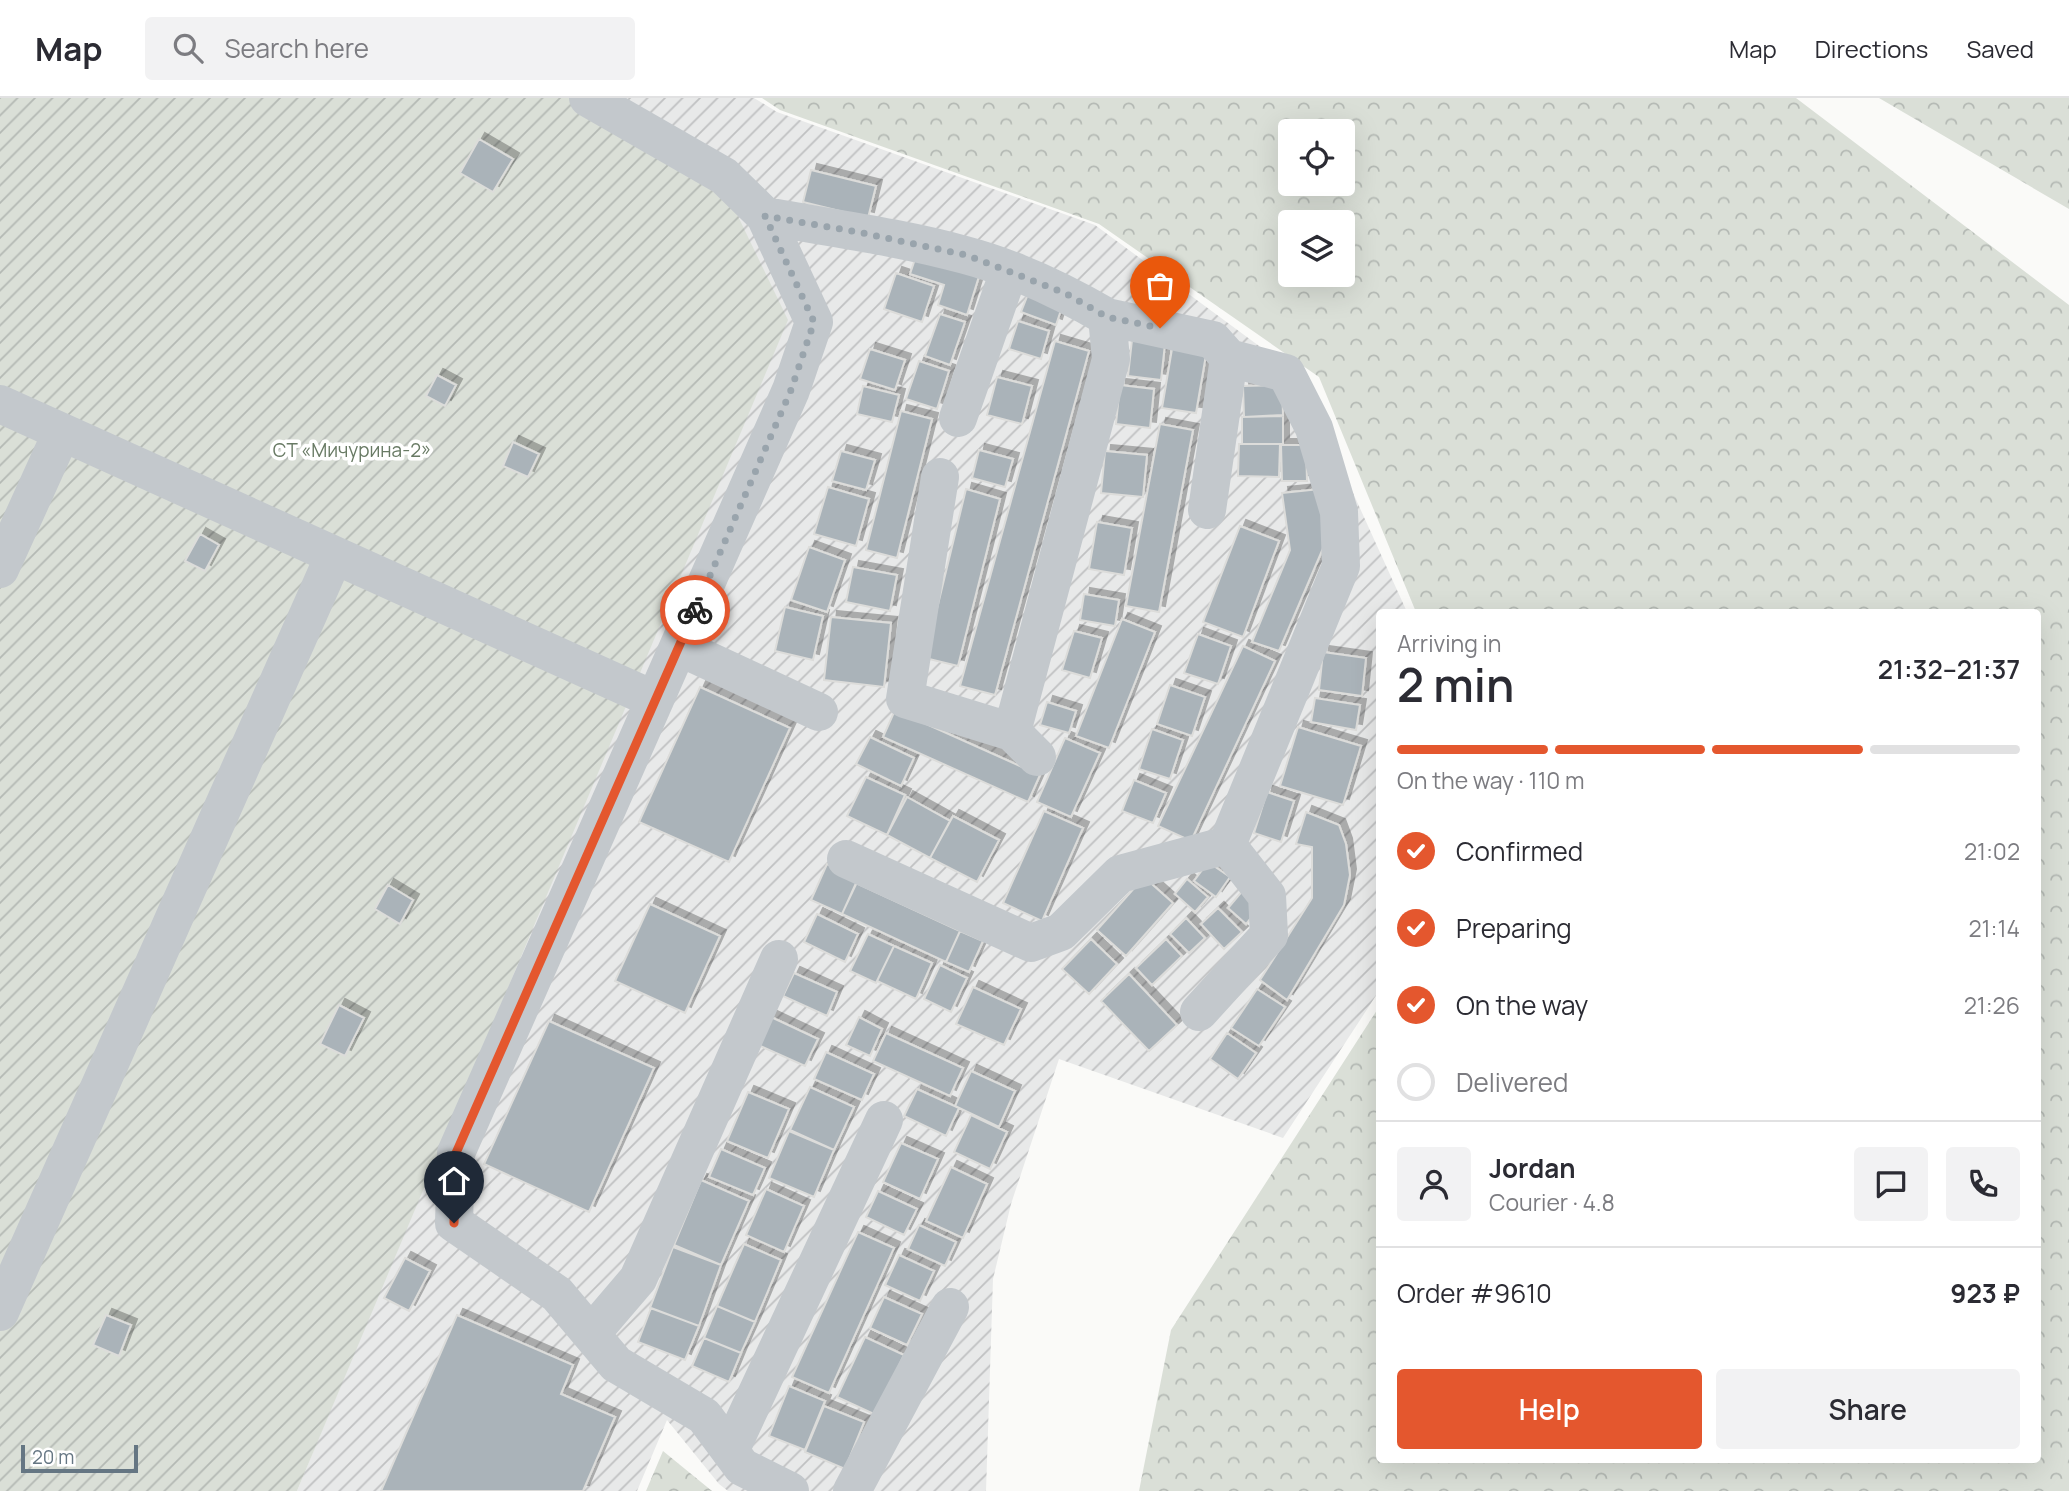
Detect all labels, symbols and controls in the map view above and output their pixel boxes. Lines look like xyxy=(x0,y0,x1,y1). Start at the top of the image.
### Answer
search box xyxy=(145,17,635,80)
text: Map xyxy=(35,26,103,71)
icon: search xyxy=(169,29,207,67)
text: Search here xyxy=(225,30,369,66)
text: Map xyxy=(1729,32,1777,65)
text: Directions xyxy=(1815,32,1928,65)
text: Saved xyxy=(1966,32,2034,65)
map controls xyxy=(1278,119,1355,287)
button: locate xyxy=(1278,119,1355,196)
button: layers xyxy=(1278,210,1355,287)
pin xyxy=(1130,256,1190,328)
icon: bag xyxy=(1141,267,1179,305)
park label: СТ «Мичурина-2» xyxy=(273,437,431,463)
courier xyxy=(660,575,730,645)
icon: bike xyxy=(676,591,714,629)
text: Arriving in xyxy=(1397,627,1502,659)
text: 21:32–21:37 xyxy=(1878,651,2020,687)
text: 2 min xyxy=(1397,653,1514,716)
text: On the way · 110 m xyxy=(1397,764,1584,796)
icon: check xyxy=(1397,832,1435,870)
text: Confirmed xyxy=(1456,833,1583,869)
text: 21:02 xyxy=(1964,835,2020,867)
icon: check xyxy=(1397,909,1435,947)
text: Preparing xyxy=(1456,910,1572,946)
text: 21:14 xyxy=(1969,912,2020,944)
icon: check xyxy=(1397,986,1435,1024)
text: On the way xyxy=(1456,987,1588,1023)
text: 21:26 xyxy=(1964,989,2020,1021)
text: Delivered xyxy=(1456,1064,1568,1100)
button: person xyxy=(1397,1147,1471,1221)
button: chat xyxy=(1854,1147,1928,1221)
button: phone xyxy=(1946,1147,2020,1221)
text: Jordan xyxy=(1489,1150,1575,1186)
pin xyxy=(424,1151,484,1223)
icon: home xyxy=(435,1162,473,1200)
text: Courier · 4.8 xyxy=(1489,1186,1615,1218)
text: Order #9610 xyxy=(1397,1275,1552,1311)
text: 923 ₽ xyxy=(1950,1275,2020,1311)
button: Help xyxy=(1397,1369,1702,1449)
button: Share xyxy=(1716,1369,2020,1449)
scale bar xyxy=(21,1442,138,1474)
text: 20 m xyxy=(32,1444,74,1470)

